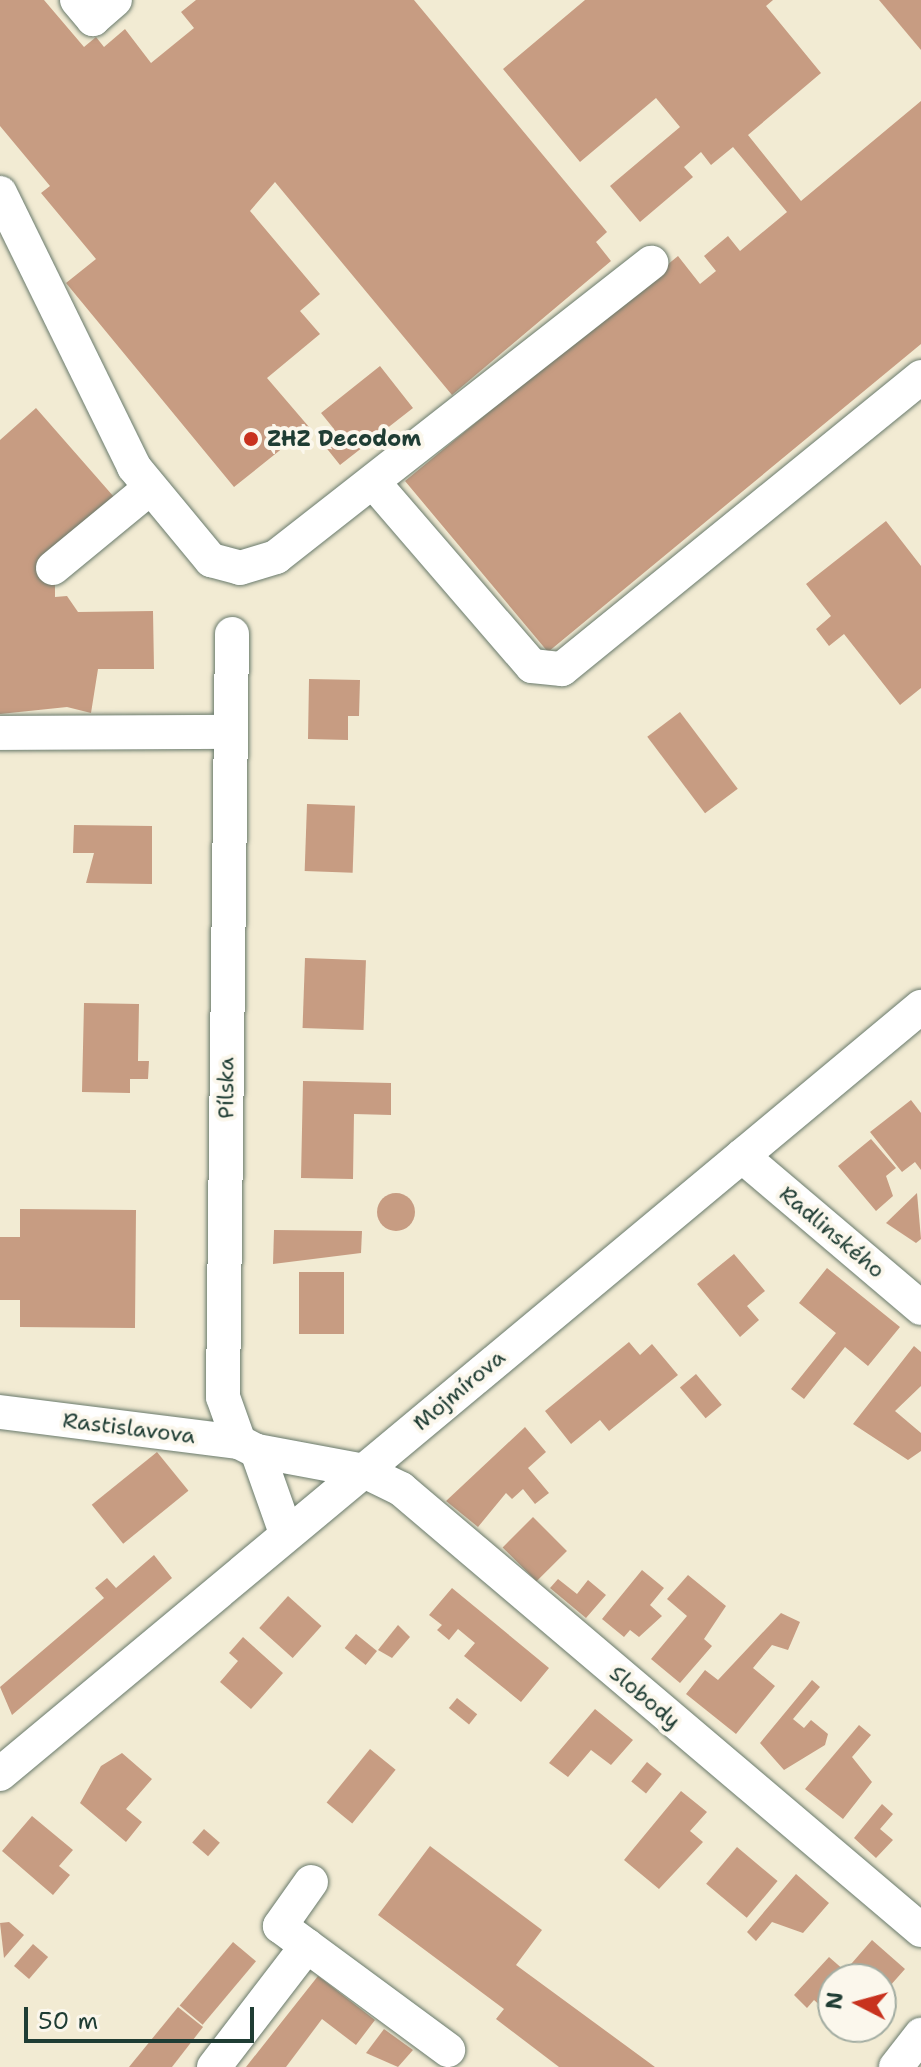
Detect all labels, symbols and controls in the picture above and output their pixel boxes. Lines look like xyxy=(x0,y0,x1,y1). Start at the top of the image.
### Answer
place label: ZHZ Decodom xyxy=(267,426,421,452)
marker: ZHZ Decodom xyxy=(242,430,260,448)
street label: Pílska xyxy=(213,1057,239,1119)
street label: Radlinského xyxy=(774,1180,890,1284)
street label: Mojmírova xyxy=(408,1344,510,1436)
street label: Rastislavova xyxy=(61,1407,197,1449)
street label: Slobody xyxy=(604,1660,686,1734)
north arrow xyxy=(817,1963,897,2043)
text: N xyxy=(819,1990,850,2011)
scale bar xyxy=(28,1991,258,2041)
text: 50 m xyxy=(38,2005,98,2037)

